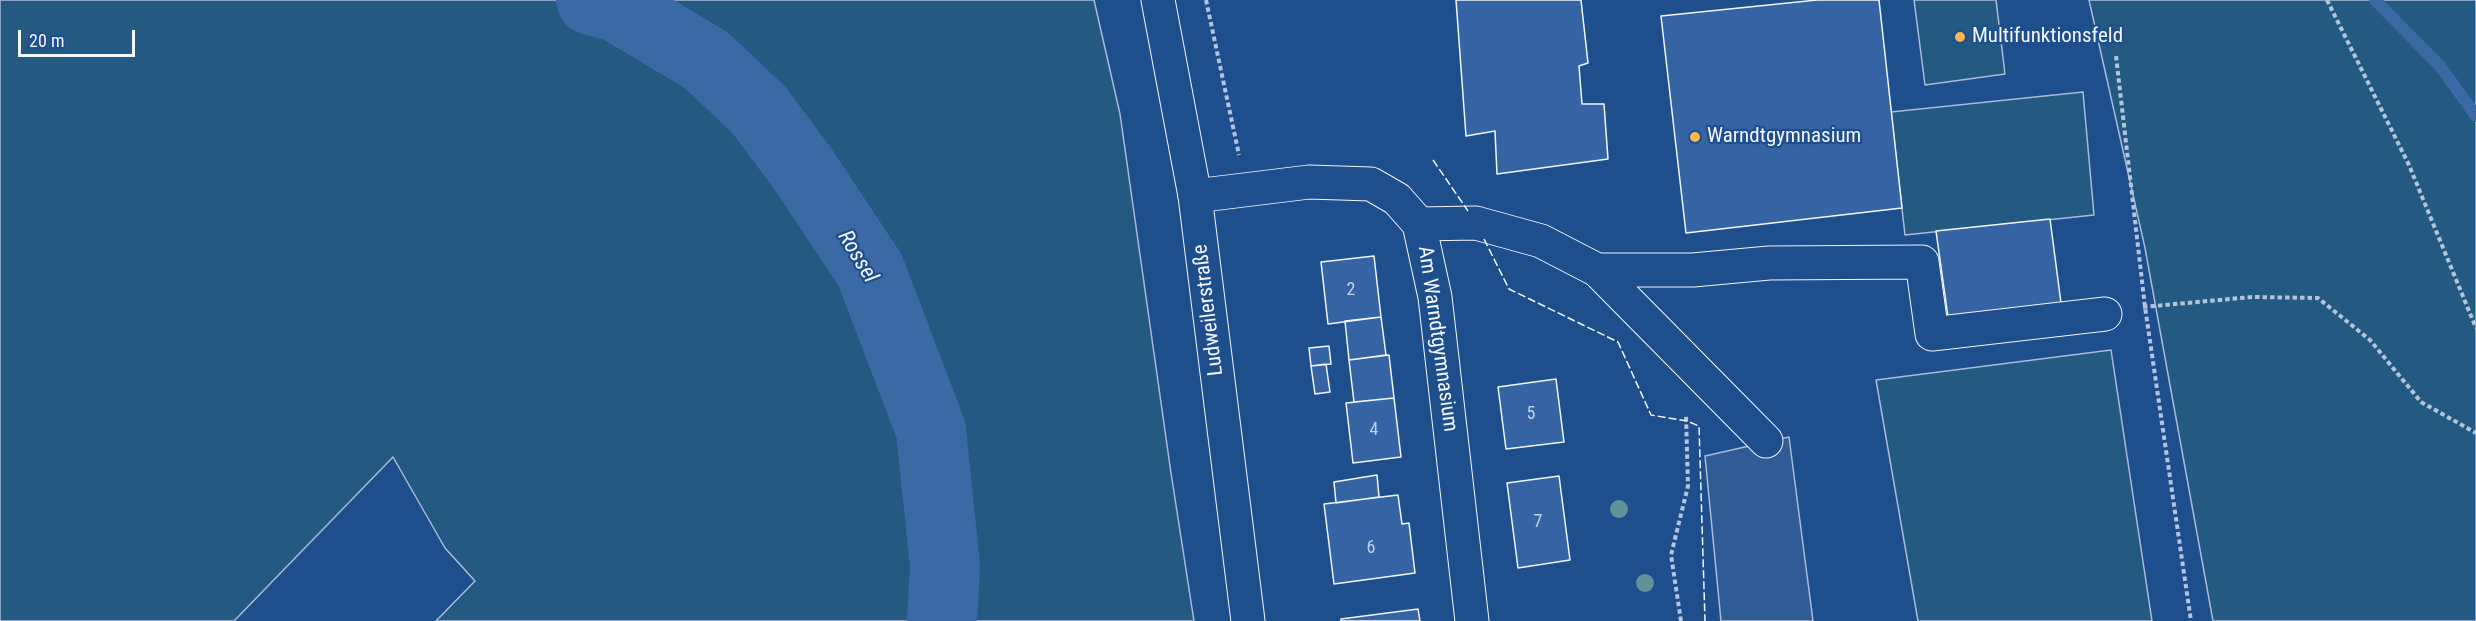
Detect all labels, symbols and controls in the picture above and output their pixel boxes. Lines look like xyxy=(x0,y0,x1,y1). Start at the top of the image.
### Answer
scale bar xyxy=(21,18,138,56)
place label: Multifunktionsfeld xyxy=(1972,24,2123,50)
text: 20 m xyxy=(29,30,64,51)
marker: Multifunktionsfeld xyxy=(1953,30,1967,44)
place label: Warndtgymnasium xyxy=(1707,124,1861,150)
marker: Warndtgymnasium xyxy=(1688,130,1702,144)
water label: Rossel xyxy=(831,226,883,288)
street label: Ludweilerstraße xyxy=(1188,243,1230,377)
street label: Am Warndtgymnasium xyxy=(1411,245,1463,433)
house number: 2 xyxy=(1347,279,1355,301)
house number: 5 xyxy=(1527,403,1535,425)
house number: 4 xyxy=(1370,419,1378,441)
house number: 7 xyxy=(1534,511,1542,533)
house number: 6 xyxy=(1367,537,1375,559)

